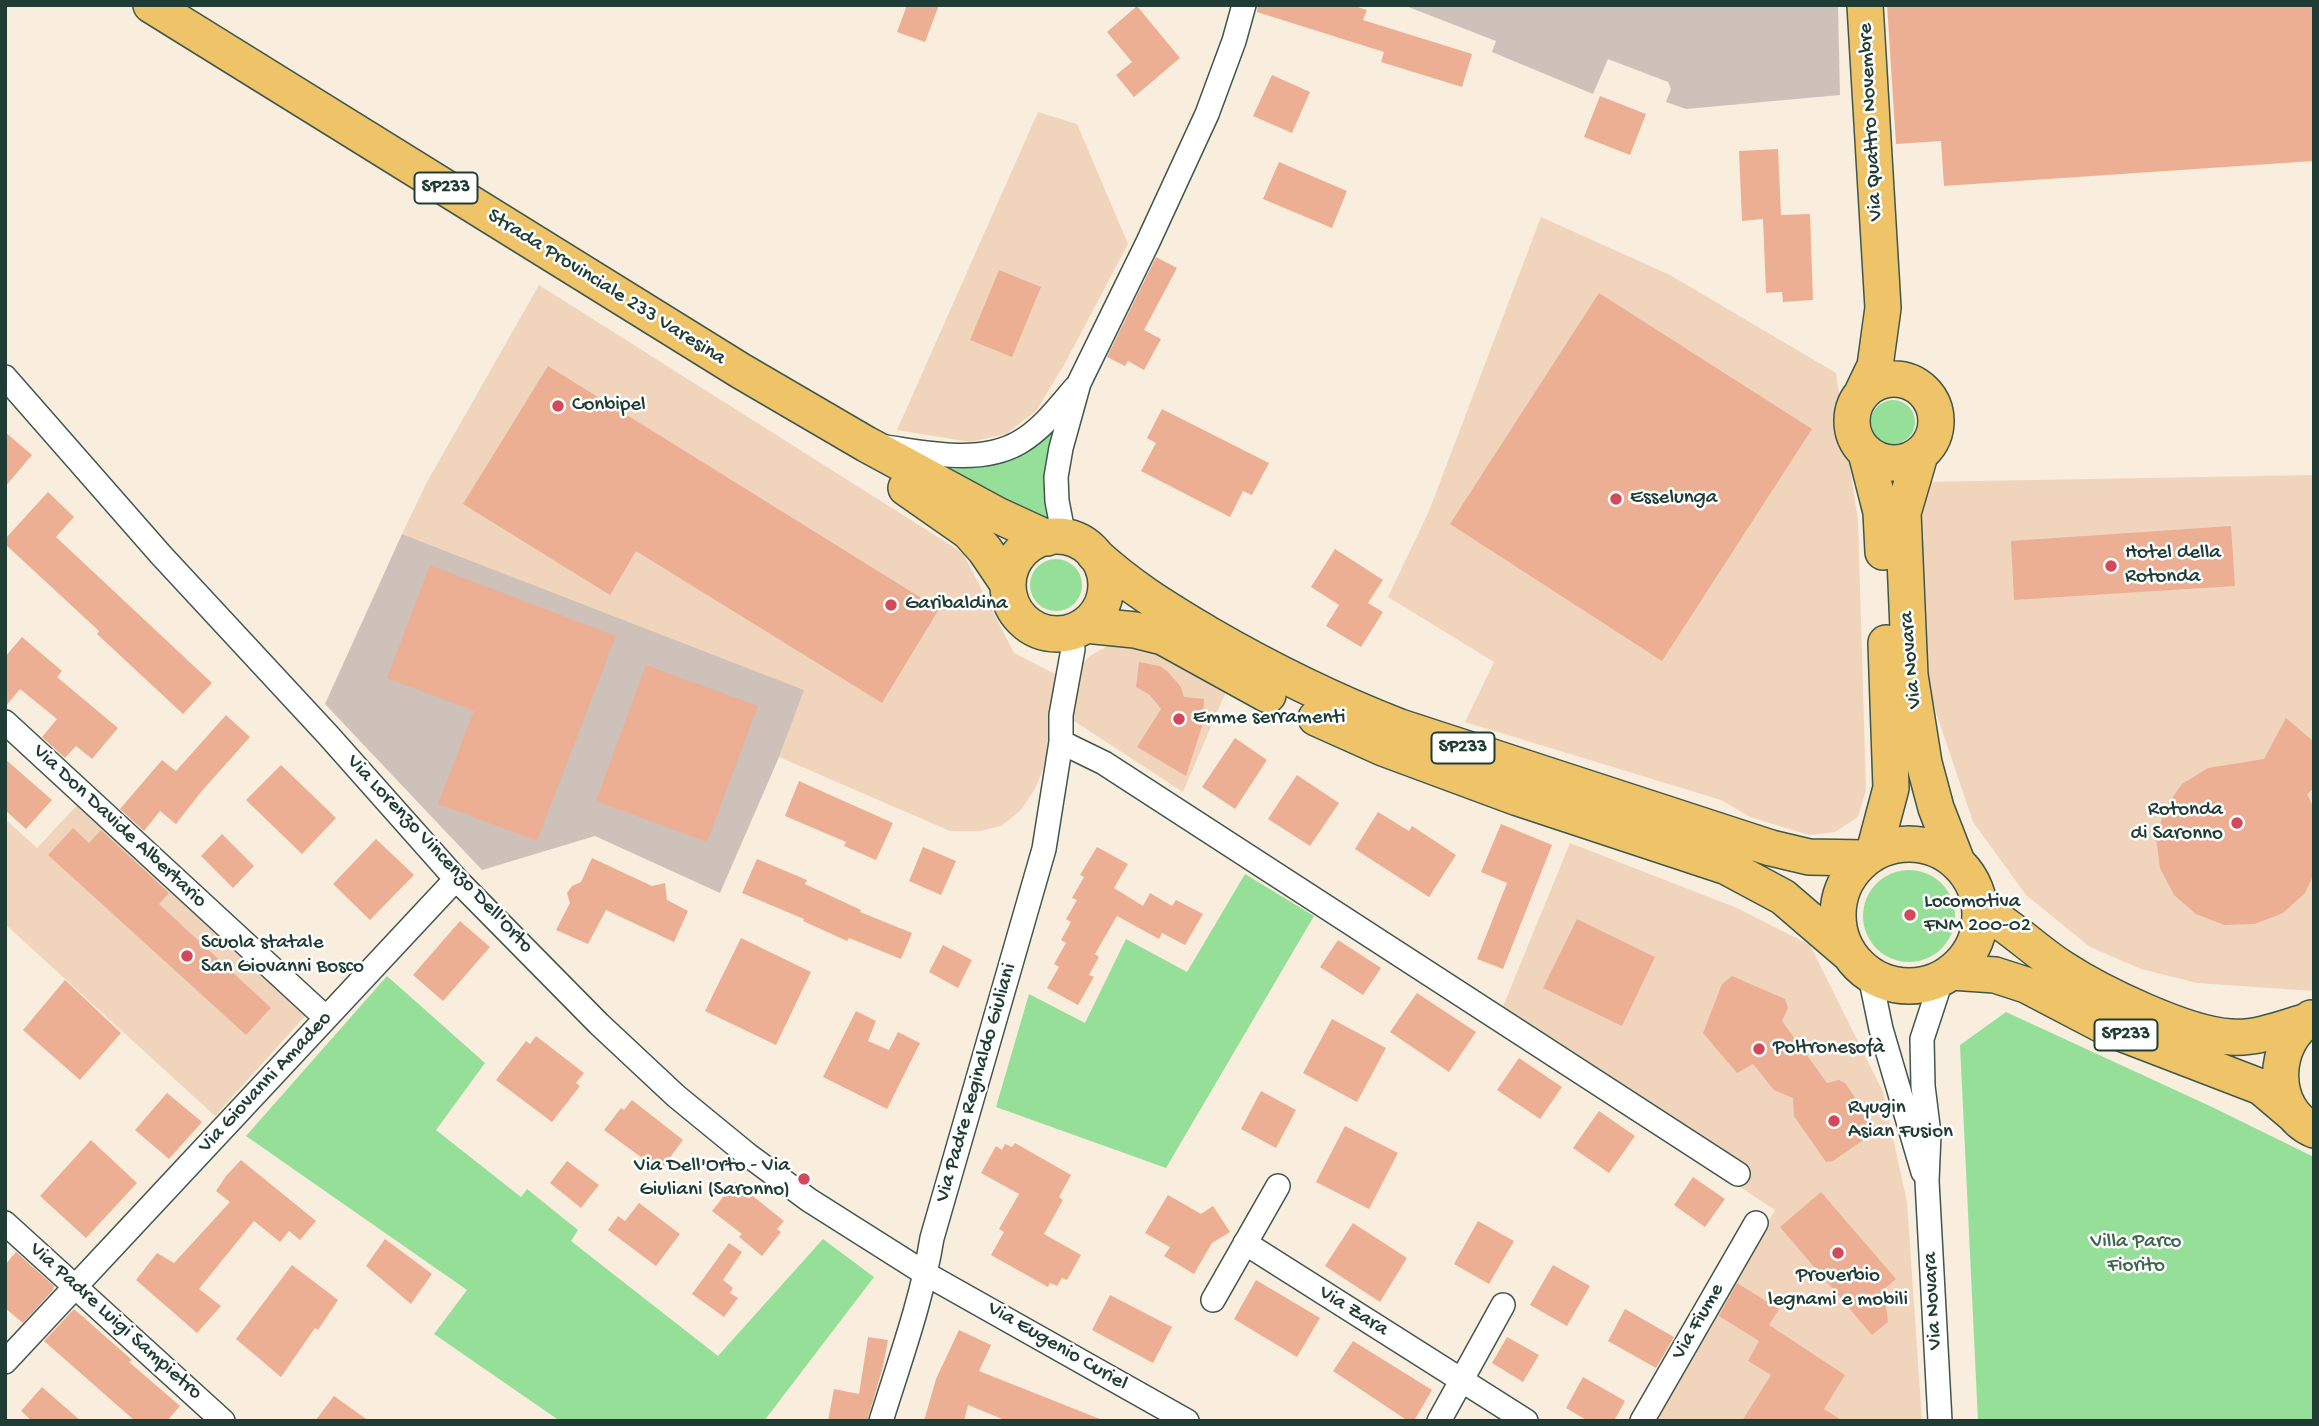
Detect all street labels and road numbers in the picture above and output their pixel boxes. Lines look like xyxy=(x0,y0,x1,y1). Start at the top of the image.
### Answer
street label: Via Quattro Novembre xyxy=(1854,23,1890,221)
road number: SP233 xyxy=(414,172,478,204)
street label: Strada Provinciale 233 Varesina xyxy=(482,204,730,372)
street label: Via Novara xyxy=(1895,610,1929,710)
road number: SP233 xyxy=(1432,733,1494,764)
street label: Via Don Davide Albertario xyxy=(27,740,211,914)
street label: Via Lorenzo Vincenzo Dell'Orto xyxy=(340,750,538,960)
street label: Via Padre Reginaldo Giuliani xyxy=(931,961,1023,1205)
street label: Via Giovanni Amadeo xyxy=(194,1007,338,1159)
road number: SP233 xyxy=(2094,1020,2158,1050)
street label: Via Padre Luigi Sampietro xyxy=(23,1238,207,1406)
street label: Via Novara xyxy=(1919,1252,1949,1350)
street label: Via Fiume xyxy=(1667,1279,1731,1365)
street label: Via Zara xyxy=(1314,1281,1392,1343)
street label: Via Eugenio Curiel xyxy=(982,1297,1132,1397)

